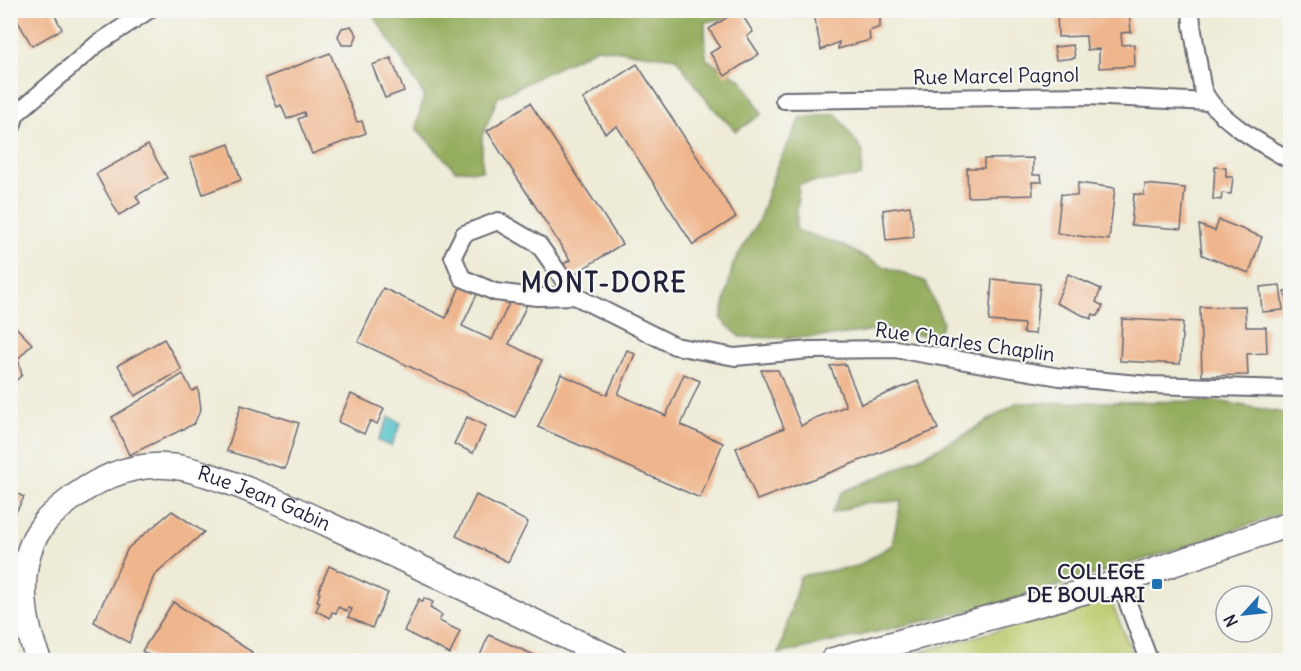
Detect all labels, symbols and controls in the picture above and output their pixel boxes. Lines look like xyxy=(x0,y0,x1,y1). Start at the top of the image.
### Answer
street label: Rue Marcel Pagnol xyxy=(913,62,1079,89)
district label: MONT-DORE xyxy=(521,266,687,299)
street label: Rue Charles Chaplin xyxy=(874,317,1057,366)
street label: Rue Jean Gabin xyxy=(195,460,335,536)
place label: COLLEGE DE BOULARI xyxy=(1027,559,1145,607)
marker: COLLEGE DE BOULARI xyxy=(1150,577,1164,591)
north arrow xyxy=(1214,584,1274,644)
text: N xyxy=(1219,611,1242,630)

